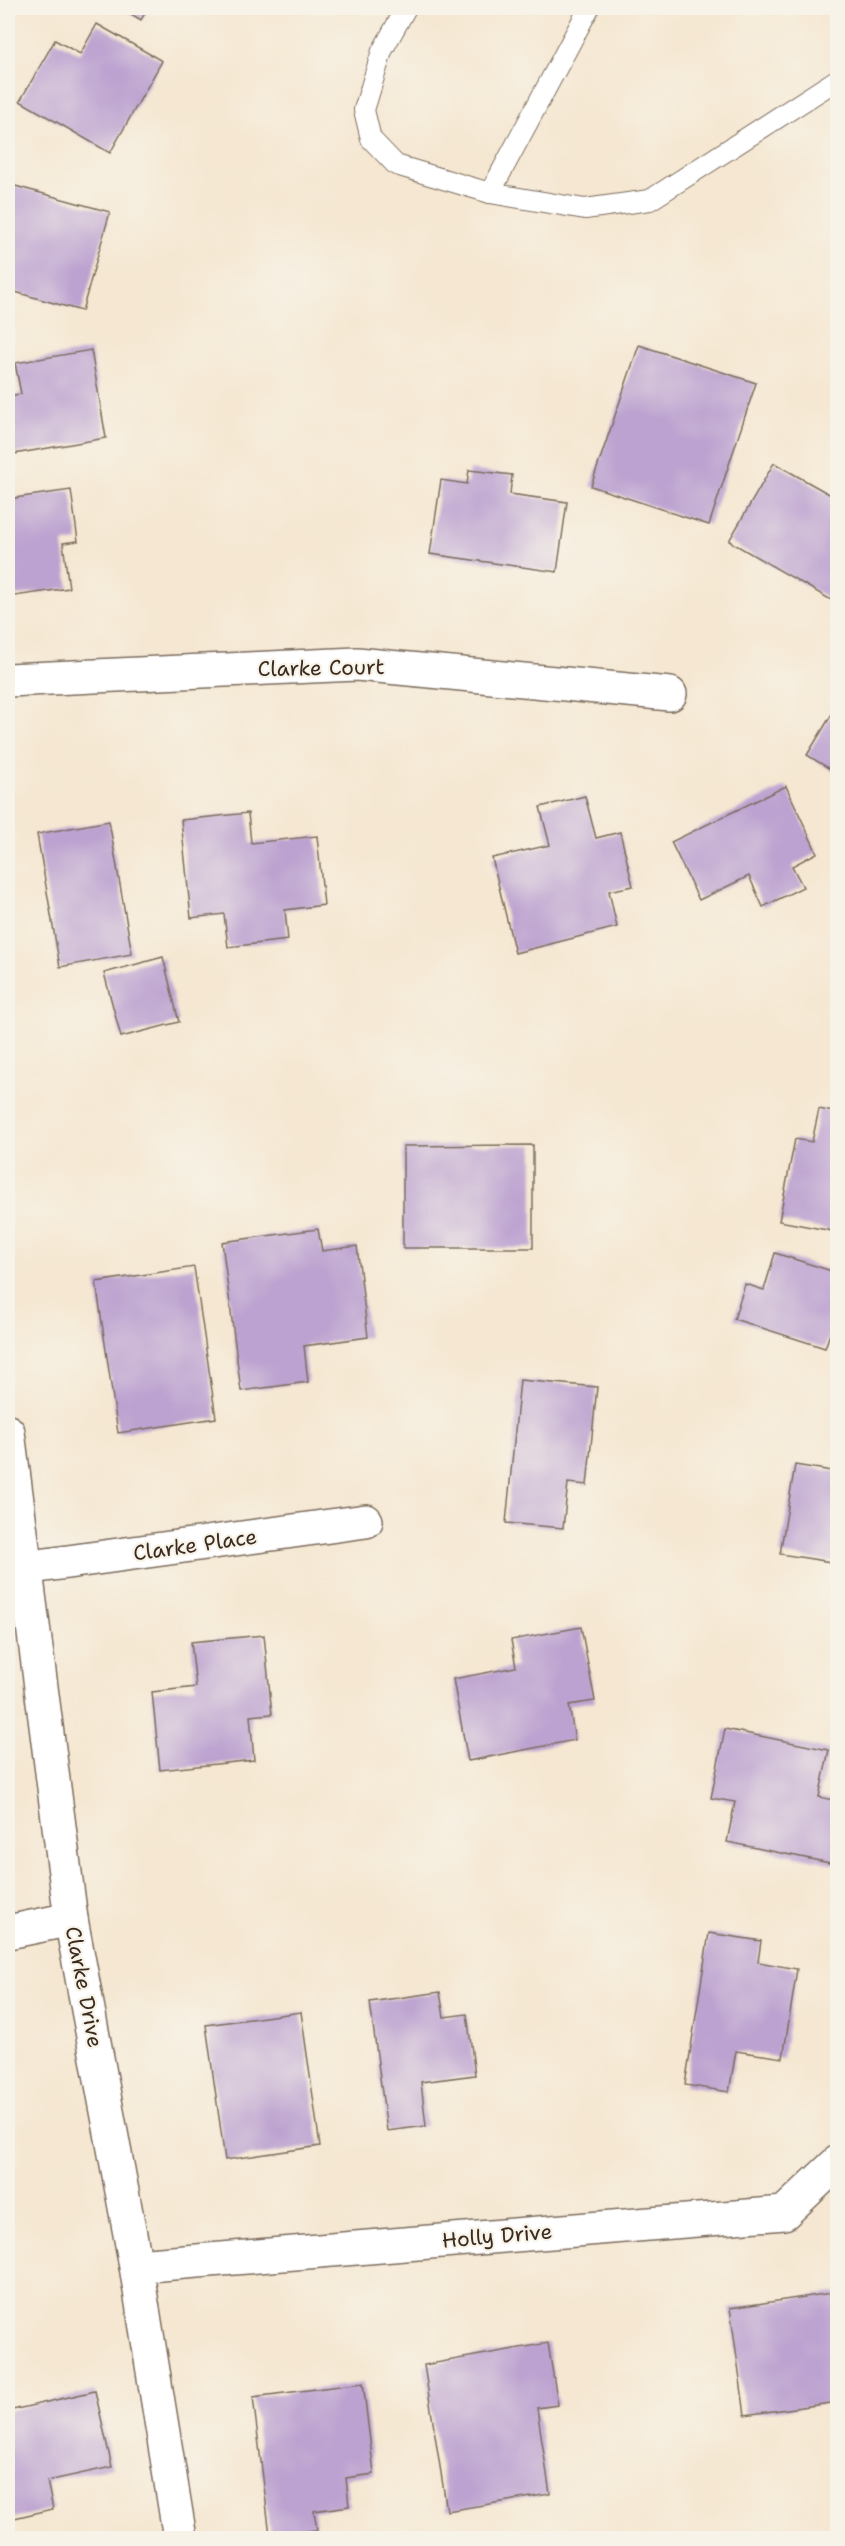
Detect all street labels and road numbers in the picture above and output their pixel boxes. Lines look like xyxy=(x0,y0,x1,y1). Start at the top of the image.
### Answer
street label: Clarke Court xyxy=(257,653,385,683)
street label: Clarke Place xyxy=(131,1522,259,1568)
street label: Clarke Drive xyxy=(59,1924,109,2050)
street label: Holly Drive xyxy=(441,2217,553,2255)

